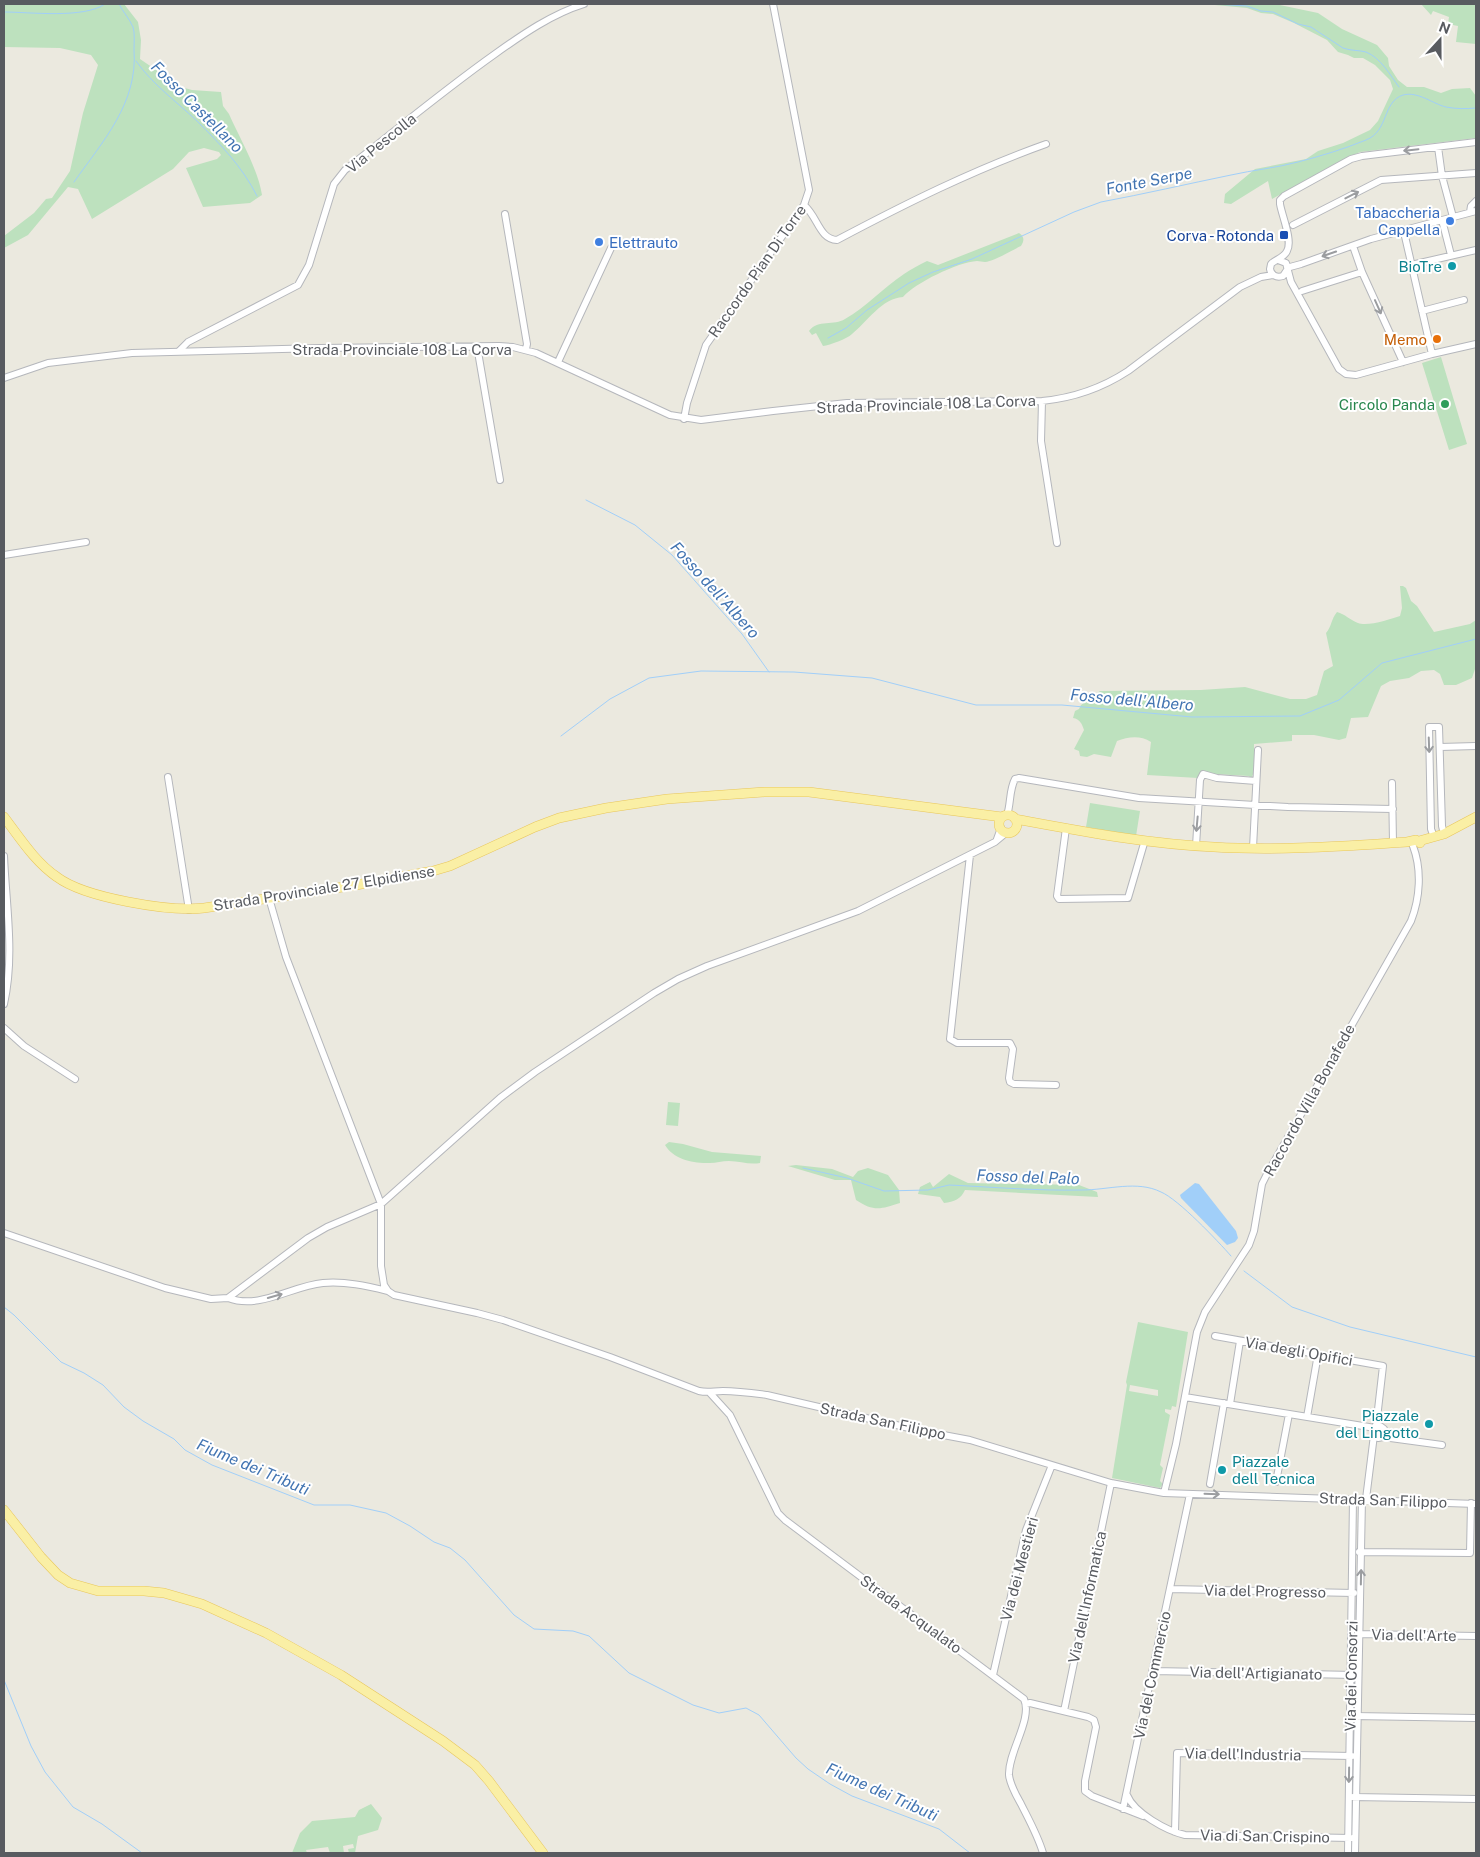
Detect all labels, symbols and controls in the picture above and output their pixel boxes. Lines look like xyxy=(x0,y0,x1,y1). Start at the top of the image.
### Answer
north arrow xyxy=(1415,15,1465,65)
text: N xyxy=(1437,18,1453,37)
water label: Fosso Castellano xyxy=(147,57,247,157)
street label: Via Pescolla xyxy=(343,110,419,176)
one-way arrow xyxy=(1403,145,1419,155)
water label: Fonte Serpe xyxy=(1104,163,1194,199)
one-way arrow xyxy=(1344,190,1359,199)
street label: Raccordo Pian Di Torre xyxy=(705,202,809,340)
place label: Tabaccheria Cappella xyxy=(1355,204,1440,238)
marker: Tabaccheria Cappella xyxy=(1444,215,1456,227)
place label: Corva - Rotonda xyxy=(1167,227,1274,244)
marker: Corva - Rotonda xyxy=(1278,229,1290,241)
place label: Elettrauto xyxy=(609,234,678,251)
marker: Elettrauto xyxy=(593,236,605,248)
one-way arrow xyxy=(1322,250,1337,259)
place label: BioTre xyxy=(1398,258,1442,275)
marker: BioTre xyxy=(1446,260,1458,272)
one-way arrow xyxy=(1374,299,1384,314)
place label: Memo xyxy=(1384,331,1427,348)
marker: Memo xyxy=(1431,333,1443,345)
street label: Strada Provinciale 108 La Corva xyxy=(292,341,512,358)
street label: Strada Provinciale 108 La Corva xyxy=(816,392,1036,416)
place label: Circolo Panda xyxy=(1339,396,1435,413)
marker: Circolo Panda xyxy=(1439,398,1451,410)
water label: Fosso dell'Albero xyxy=(667,538,764,643)
water label: Fosso dell'Albero xyxy=(1070,685,1195,715)
one-way arrow xyxy=(1424,736,1434,753)
one-way arrow xyxy=(1193,816,1202,832)
street label: Strada Provinciale 27 Elpidiense xyxy=(212,862,436,914)
street label: Raccordo Villa Bonafede xyxy=(1260,1021,1358,1179)
water label: Fosso del Palo xyxy=(976,1166,1080,1188)
one-way arrow xyxy=(267,1290,283,1300)
street label: Via degli Opifici xyxy=(1244,1333,1354,1369)
street label: Strada San Filippo xyxy=(818,1399,948,1443)
place label: Piazzale del Lingotto xyxy=(1336,1407,1419,1441)
marker: Piazzale del Lingotto xyxy=(1423,1418,1435,1430)
water label: Fiume dei Tributi xyxy=(194,1435,312,1499)
place label: Piazzale dell Tecnica xyxy=(1232,1453,1315,1487)
marker: Piazzale dell Tecnica xyxy=(1216,1464,1228,1476)
street label: Strada San Filippo xyxy=(1319,1489,1447,1511)
one-way arrow xyxy=(1204,1490,1220,1499)
street label: Via dei Mestieri xyxy=(997,1515,1041,1623)
street label: Via dell'Informatica xyxy=(1065,1529,1109,1665)
one-way arrow xyxy=(1356,1569,1366,1586)
street label: Strada Acqualato xyxy=(857,1571,965,1657)
street label: Via del Progresso xyxy=(1204,1581,1326,1601)
street label: Via del Commercio xyxy=(1130,1609,1174,1741)
street label: Via dei Consorzi xyxy=(1342,1621,1360,1731)
street label: Via dell'Arte xyxy=(1371,1626,1457,1644)
street label: Via dell'Artigianato xyxy=(1189,1663,1323,1683)
street label: Via dell'Industria xyxy=(1185,1744,1301,1764)
water label: Fiume dei Tributi xyxy=(823,1759,941,1825)
one-way arrow xyxy=(1344,1766,1354,1783)
street label: Via di San Crispino xyxy=(1200,1826,1330,1846)

